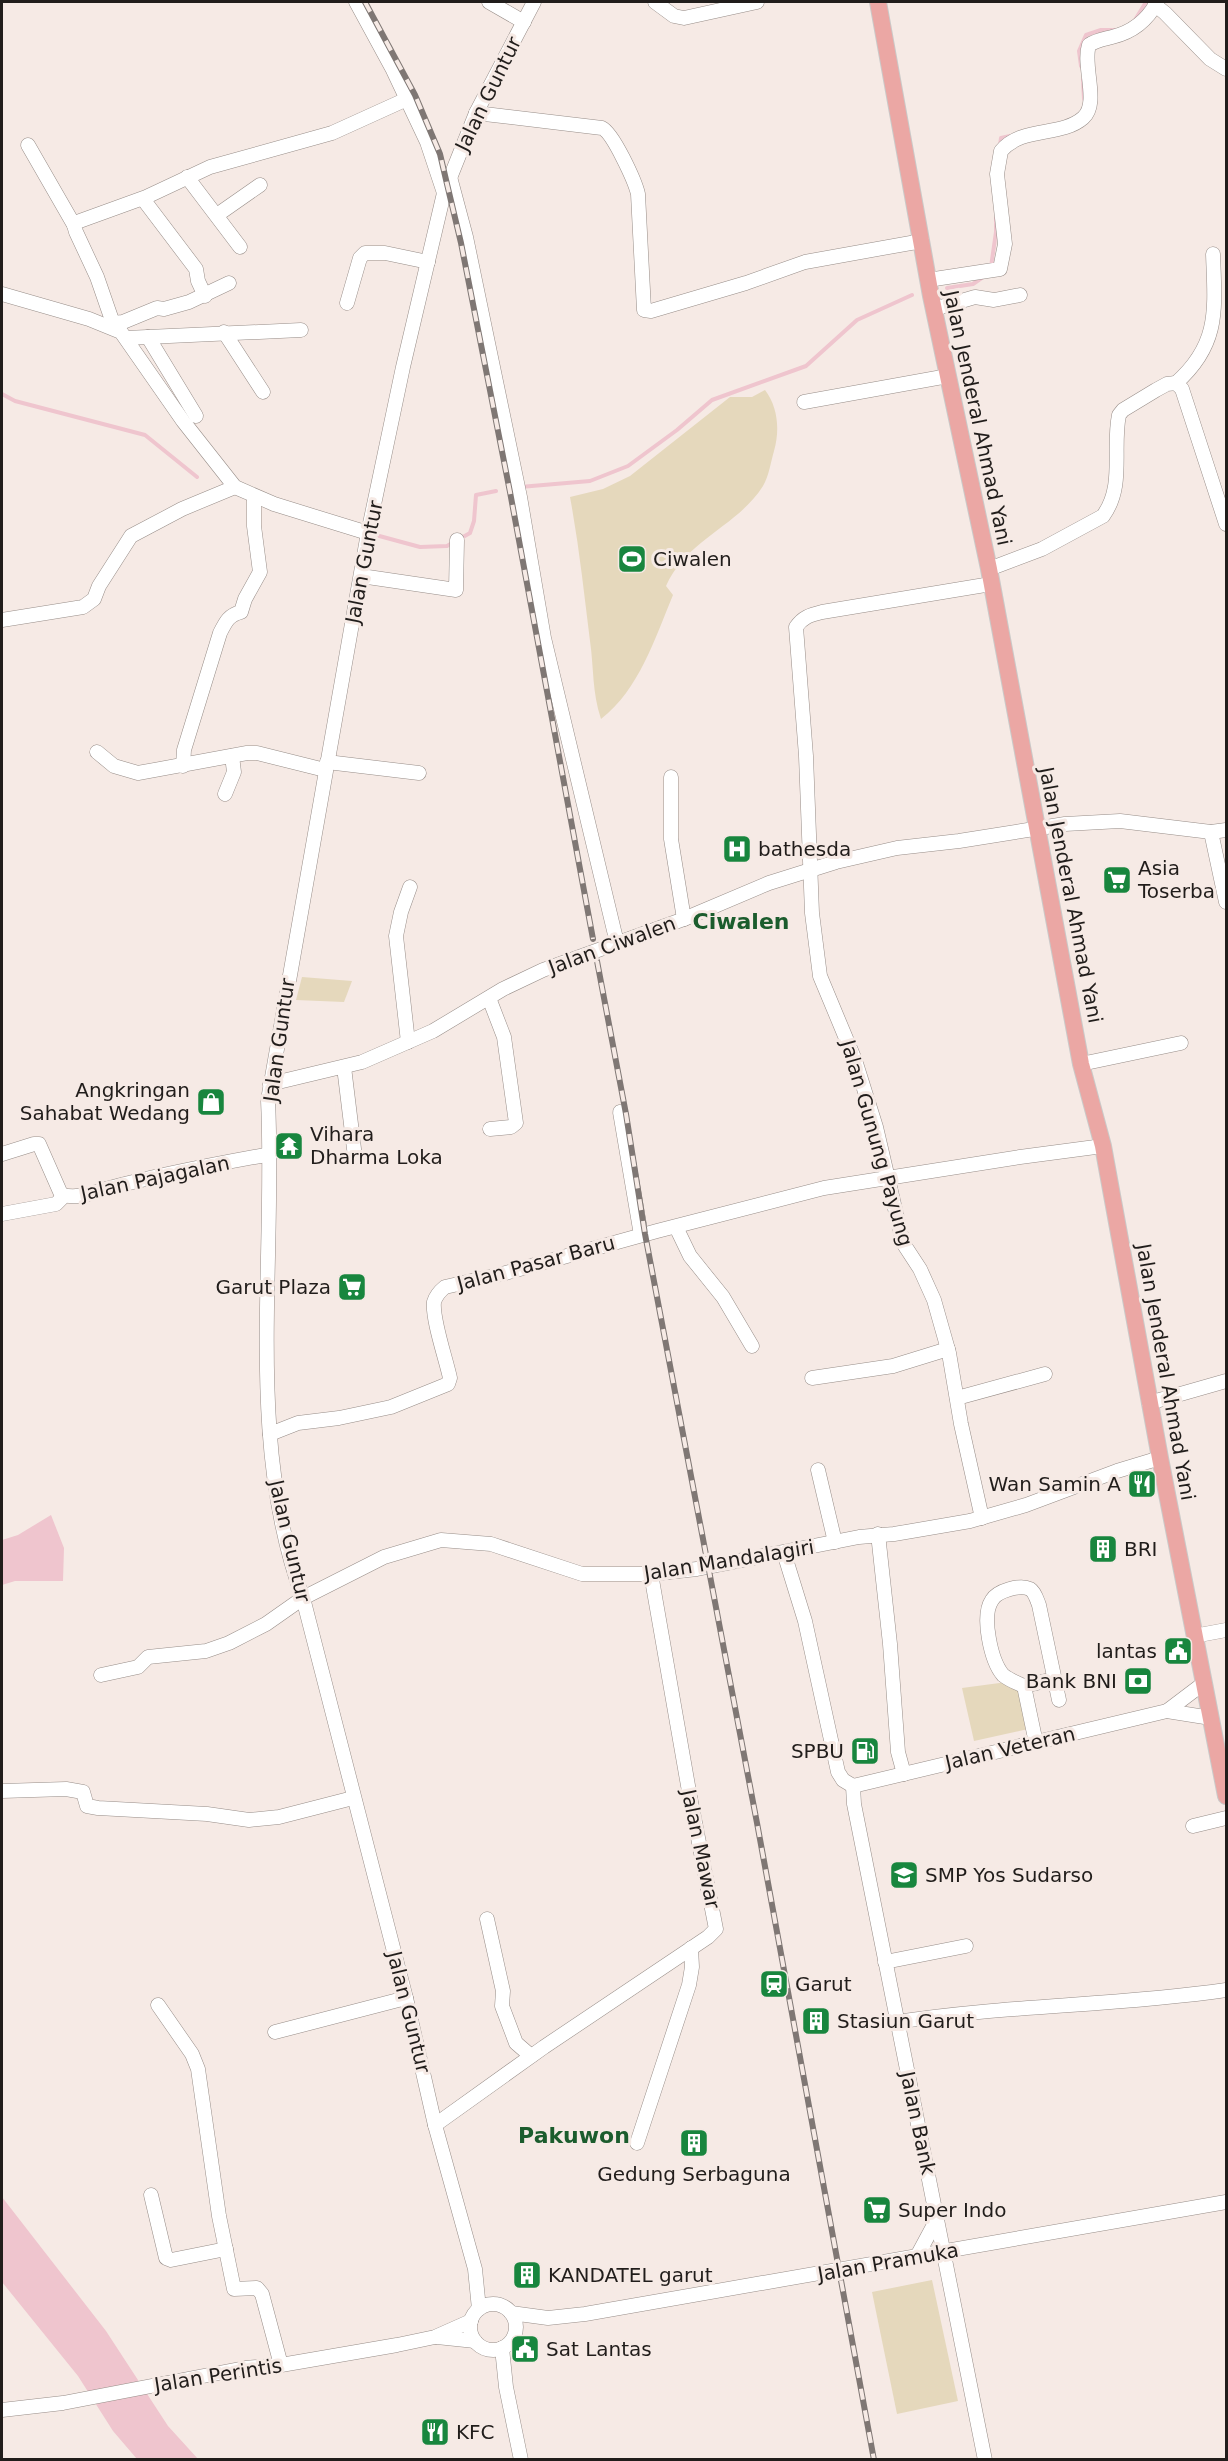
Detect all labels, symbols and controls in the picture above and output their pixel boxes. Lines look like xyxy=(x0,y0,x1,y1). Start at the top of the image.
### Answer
street label: Jalan Guntur xyxy=(449,32,526,157)
street label: Jalan Jenderal Ahmad Yani xyxy=(939,286,1017,548)
street label: Jalan Guntur xyxy=(340,498,388,627)
sports icon: Ciwalen xyxy=(616,543,648,575)
place label: Ciwalen xyxy=(653,547,732,571)
street label: Jalan Jenderal Ahmad Yani xyxy=(1034,763,1108,1025)
hospital icon: bathesda xyxy=(721,833,753,865)
place label: bathesda xyxy=(758,837,851,861)
place label: Asia Toserba xyxy=(1137,856,1215,903)
supermarket icon: Asia Toserba xyxy=(1101,864,1133,896)
district label: Ciwalen xyxy=(693,909,789,934)
street label: Jalan Ciwalen xyxy=(543,911,679,980)
street label: Jalan Guntur xyxy=(258,976,300,1105)
street label: Jalan Gunung Payung xyxy=(835,1035,918,1249)
place label: Angkringan Sahabat Wedang xyxy=(20,1078,190,1125)
shop icon: Angkringan Sahabat Wedang xyxy=(195,1086,227,1118)
place label: Vihara Dharma Loka xyxy=(310,1122,443,1169)
temple icon: Vihara Dharma Loka xyxy=(273,1130,305,1162)
street label: Jalan Pajagalan xyxy=(76,1150,232,1206)
street label: Jalan Pasar Baru xyxy=(452,1230,618,1296)
street label: Jalan Jenderal Ahmad Yani xyxy=(1131,1240,1200,1502)
supermarket icon: Garut Plaza xyxy=(336,1271,368,1303)
place label: Garut Plaza xyxy=(216,1275,331,1299)
restaurant icon: Wan Samin A xyxy=(1126,1468,1158,1500)
place label: Wan Samin A xyxy=(989,1472,1121,1496)
street label: Jalan Guntur xyxy=(264,1476,316,1605)
building icon: BRI xyxy=(1087,1533,1119,1565)
street label: Jalan Mandalagiri xyxy=(640,1535,816,1586)
place label: BRI xyxy=(1124,1537,1158,1561)
public building icon: lantas xyxy=(1162,1635,1194,1667)
place label: lantas xyxy=(1096,1639,1157,1663)
bank icon: Bank BNI xyxy=(1122,1665,1154,1697)
place label: Bank BNI xyxy=(1026,1669,1117,1693)
street label: Jalan Veteran xyxy=(941,1721,1077,1775)
fuel station icon: SPBU xyxy=(849,1735,881,1767)
place label: SPBU xyxy=(791,1739,844,1763)
street label: Jalan Mawar xyxy=(676,1785,726,1912)
school or university icon: SMP Yos Sudarso xyxy=(888,1859,920,1891)
place label: SMP Yos Sudarso xyxy=(925,1863,1093,1887)
street label: Jalan Guntur xyxy=(382,1947,436,2076)
station icon: Garut xyxy=(758,1968,790,2000)
place label: Garut xyxy=(795,1972,852,1996)
building icon: Stasiun Garut xyxy=(800,2005,832,2037)
place label: Stasiun Garut xyxy=(837,2009,974,2033)
street label: Jalan Bank xyxy=(895,2067,941,2177)
district label: Pakuwon xyxy=(518,2123,630,2148)
building icon: Gedung Serbaguna xyxy=(678,2127,710,2159)
place label: Gedung Serbaguna xyxy=(597,2162,791,2186)
supermarket icon: Super Indo xyxy=(861,2194,893,2226)
place label: Super Indo xyxy=(898,2198,1006,2222)
street label: Jalan Pramuka xyxy=(814,2238,960,2287)
building icon: KANDATEL garut xyxy=(511,2259,543,2291)
place label: KANDATEL garut xyxy=(548,2263,713,2287)
public building icon: Sat Lantas xyxy=(509,2333,541,2365)
place label: Sat Lantas xyxy=(546,2337,652,2361)
street label: Jalan Perintis xyxy=(150,2353,284,2397)
restaurant icon: KFC xyxy=(419,2416,451,2448)
place label: KFC xyxy=(456,2420,495,2444)

